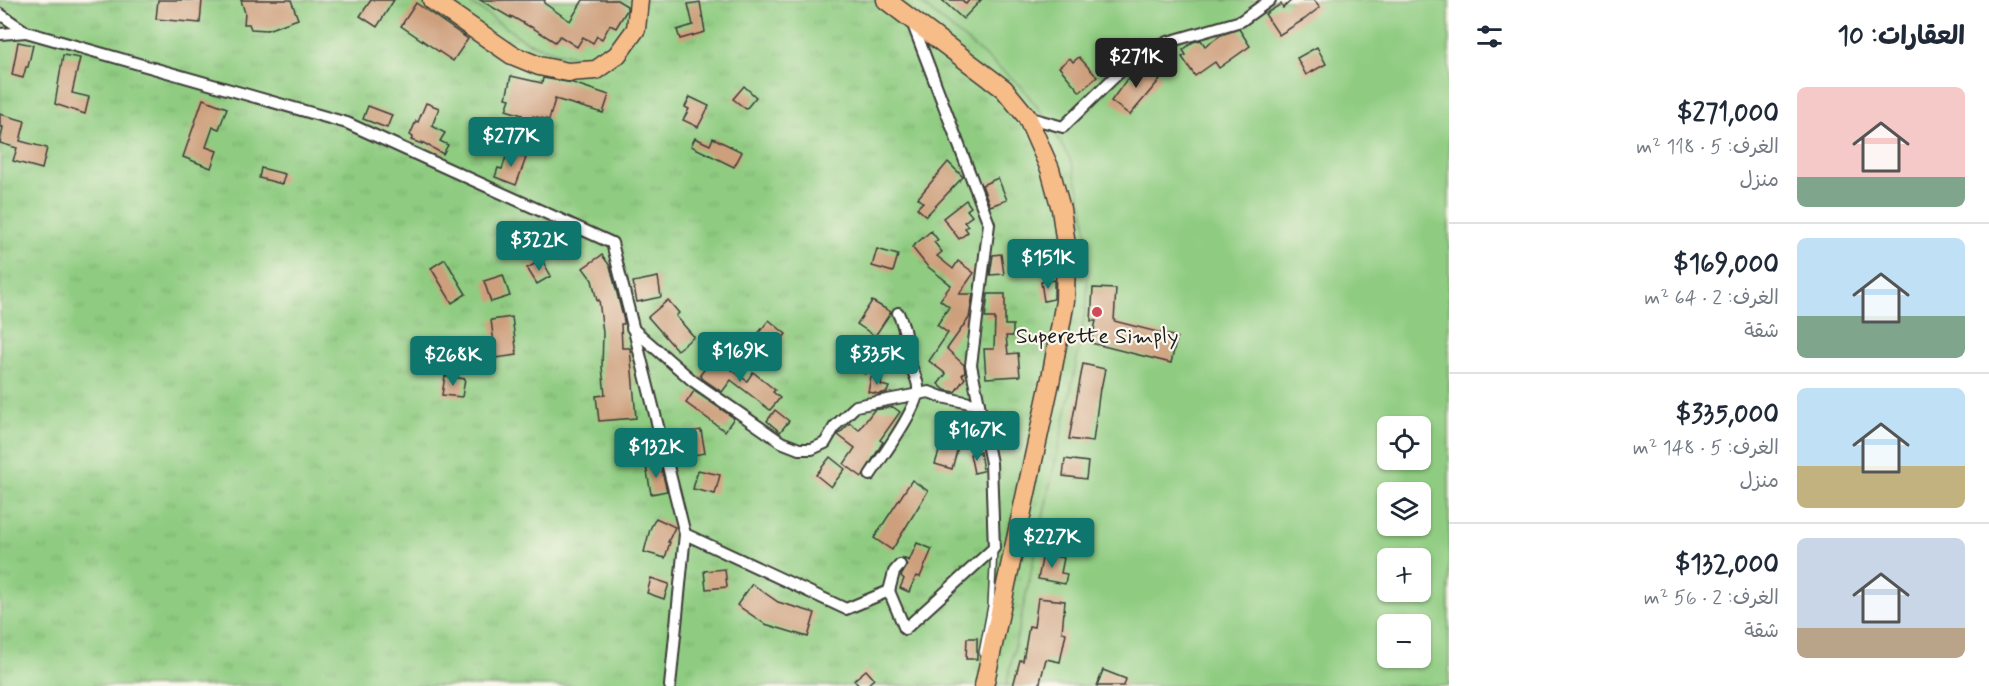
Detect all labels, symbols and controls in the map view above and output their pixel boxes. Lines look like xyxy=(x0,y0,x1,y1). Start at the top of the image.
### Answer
icon: filters xyxy=(1473,20,1506,53)
text: العقارات: 10 xyxy=(1837,20,1965,54)
pin: $271K xyxy=(1094,38,1178,89)
text: $271K xyxy=(1109,44,1163,71)
text: $271,000 xyxy=(1677,97,1779,131)
icon: home xyxy=(1845,111,1917,183)
pin: $277K xyxy=(469,117,553,168)
text: $277K xyxy=(483,123,539,150)
text: الغرف: 5 · 118 m² xyxy=(1636,134,1779,161)
text: منزل xyxy=(1740,167,1779,194)
pin: $322K xyxy=(497,221,581,272)
text: $322K xyxy=(510,227,568,254)
pin: $151K xyxy=(1006,239,1090,290)
text: $151K xyxy=(1021,245,1075,272)
text: $169,000 xyxy=(1673,248,1779,282)
icon: home xyxy=(1845,262,1917,334)
text: الغرف: 2 · 64 m² xyxy=(1644,285,1779,312)
marker: Superette Simply xyxy=(1090,305,1104,319)
text: شقة xyxy=(1744,318,1779,345)
place label: Superette Simply xyxy=(1016,323,1178,351)
pin: $169K xyxy=(698,332,782,383)
pin: $335K xyxy=(835,335,919,386)
pin: $268K xyxy=(411,336,495,387)
text: $169K xyxy=(712,338,768,365)
text: $335K xyxy=(850,341,904,368)
text: $268K xyxy=(424,342,482,369)
text: $335,000 xyxy=(1676,398,1779,432)
pin: $167K xyxy=(935,411,1019,462)
icon: home xyxy=(1845,412,1917,484)
map controls xyxy=(1377,416,1431,668)
button: locate xyxy=(1377,416,1431,470)
text: $167K xyxy=(948,417,1006,444)
pin: $132K xyxy=(614,428,698,479)
text: $132K xyxy=(628,434,684,461)
text: الغرف: 5 · 148 m² xyxy=(1633,435,1779,462)
text: منزل xyxy=(1740,468,1779,495)
button: layers xyxy=(1377,482,1431,536)
pin: $227K xyxy=(1010,518,1094,569)
text: $227K xyxy=(1023,524,1081,551)
button: + xyxy=(1377,548,1431,602)
text: $132,000 xyxy=(1675,548,1779,582)
icon: home xyxy=(1845,562,1917,634)
text: الغرف: 2 · 56 m² xyxy=(1644,585,1779,612)
button: − xyxy=(1377,614,1431,668)
text: شقة xyxy=(1744,618,1779,645)

